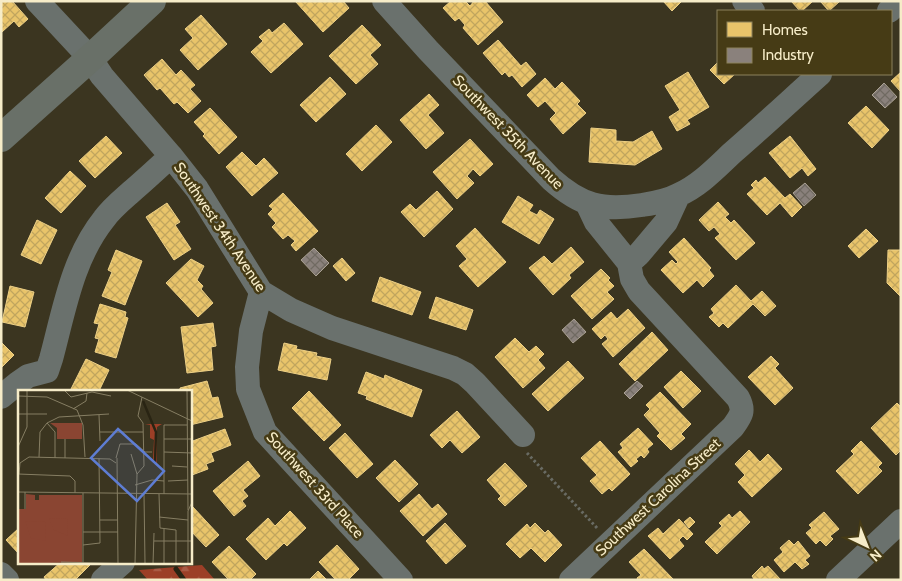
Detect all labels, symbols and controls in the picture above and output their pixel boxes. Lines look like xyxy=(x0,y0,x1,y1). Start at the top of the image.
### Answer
legend xyxy=(717,10,892,75)
text: Homes xyxy=(762,21,808,39)
text: Industry xyxy=(762,46,814,64)
street label: Southwest 35th Avenue xyxy=(449,71,567,193)
street label: Southwest 34th Avenue xyxy=(170,159,270,295)
inset map xyxy=(18,390,191,564)
street label: Southwest 33rd Place xyxy=(262,428,368,542)
street label: Southwest Carolina Street xyxy=(592,434,724,560)
north arrow xyxy=(842,521,892,571)
text: N xyxy=(866,546,886,565)

